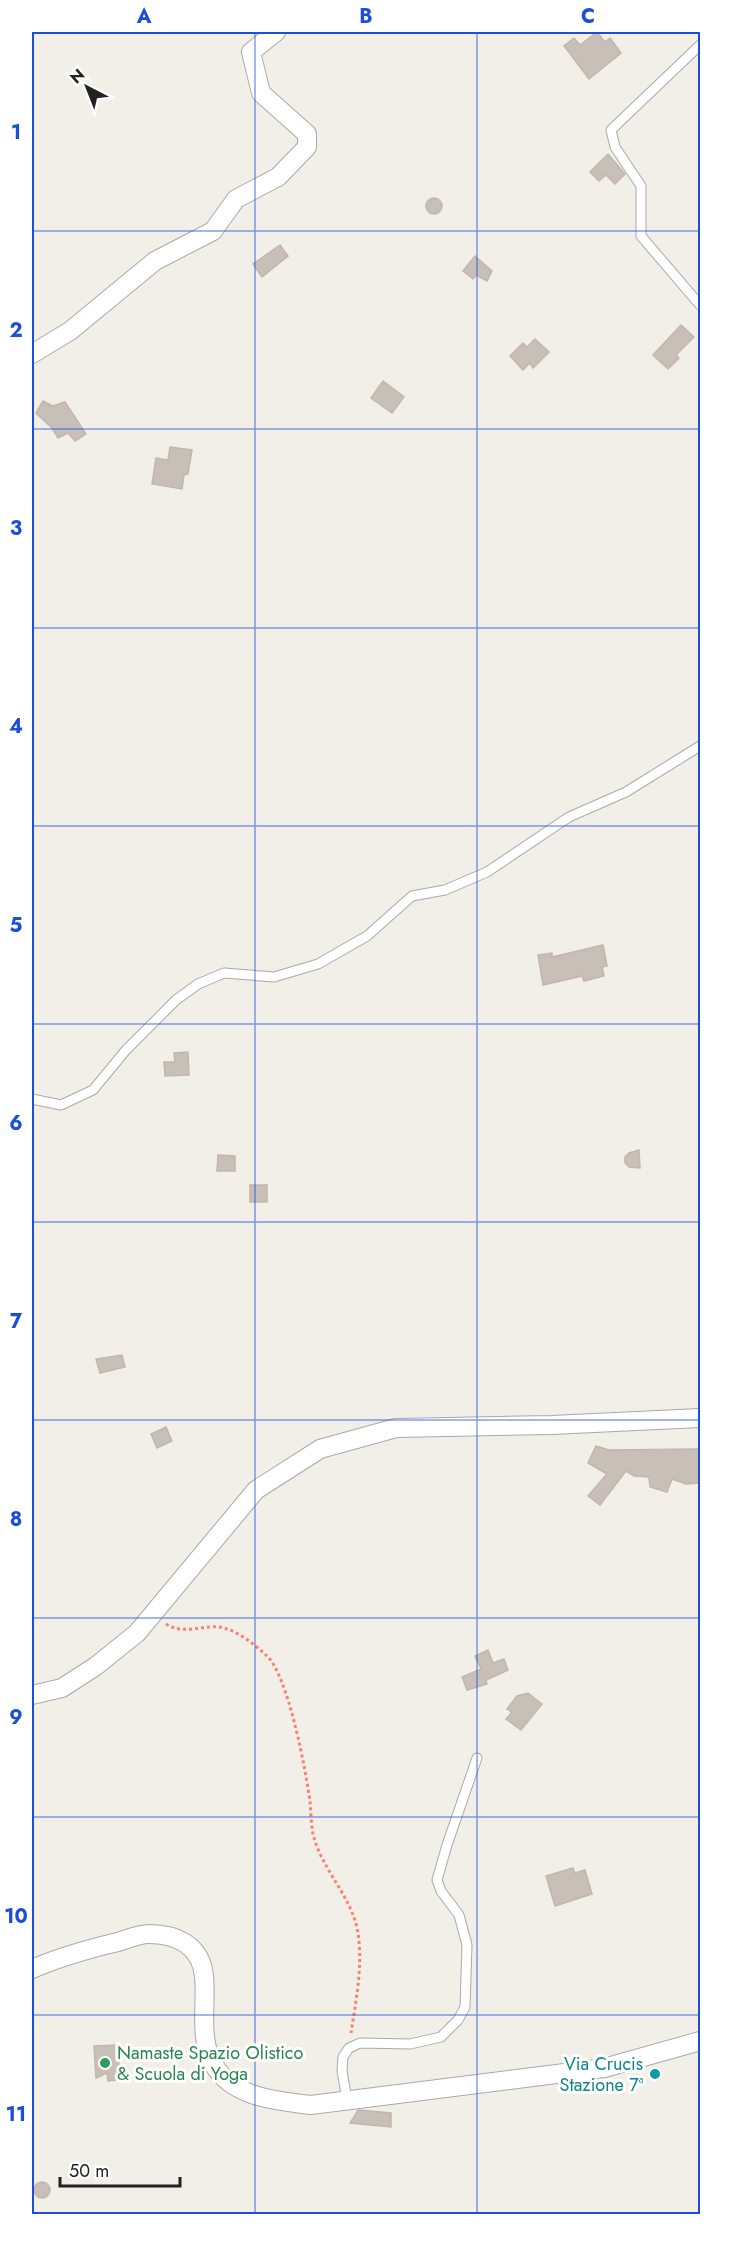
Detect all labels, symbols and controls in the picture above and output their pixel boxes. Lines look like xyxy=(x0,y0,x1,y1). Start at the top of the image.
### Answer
text: A xyxy=(136,2,152,31)
text: B xyxy=(359,2,373,31)
text: C xyxy=(581,2,595,31)
north arrow xyxy=(57,57,117,117)
text: N xyxy=(65,63,90,89)
text: 1 xyxy=(11,118,21,147)
text: 2 xyxy=(9,316,23,345)
text: 3 xyxy=(10,514,22,543)
text: 4 xyxy=(9,712,23,741)
text: 5 xyxy=(10,911,23,940)
text: 6 xyxy=(9,1109,23,1138)
text: 7 xyxy=(10,1307,23,1336)
text: 8 xyxy=(10,1505,22,1534)
text: 9 xyxy=(9,1703,23,1732)
text: 10 xyxy=(4,1902,28,1931)
place label: Namaste Spazio Olistico & Scuola di Yoga xyxy=(117,2040,303,2087)
place label: Via Crucis Stazione 7ª xyxy=(560,2051,643,2098)
marker: Namaste Spazio Olistico & Scuola di Yoga xyxy=(98,2056,112,2070)
marker: Via Crucis Stazione 7ª xyxy=(648,2067,662,2081)
text: 11 xyxy=(6,2100,26,2129)
scale bar xyxy=(60,2150,180,2188)
text: 50 m xyxy=(69,2158,109,2184)

